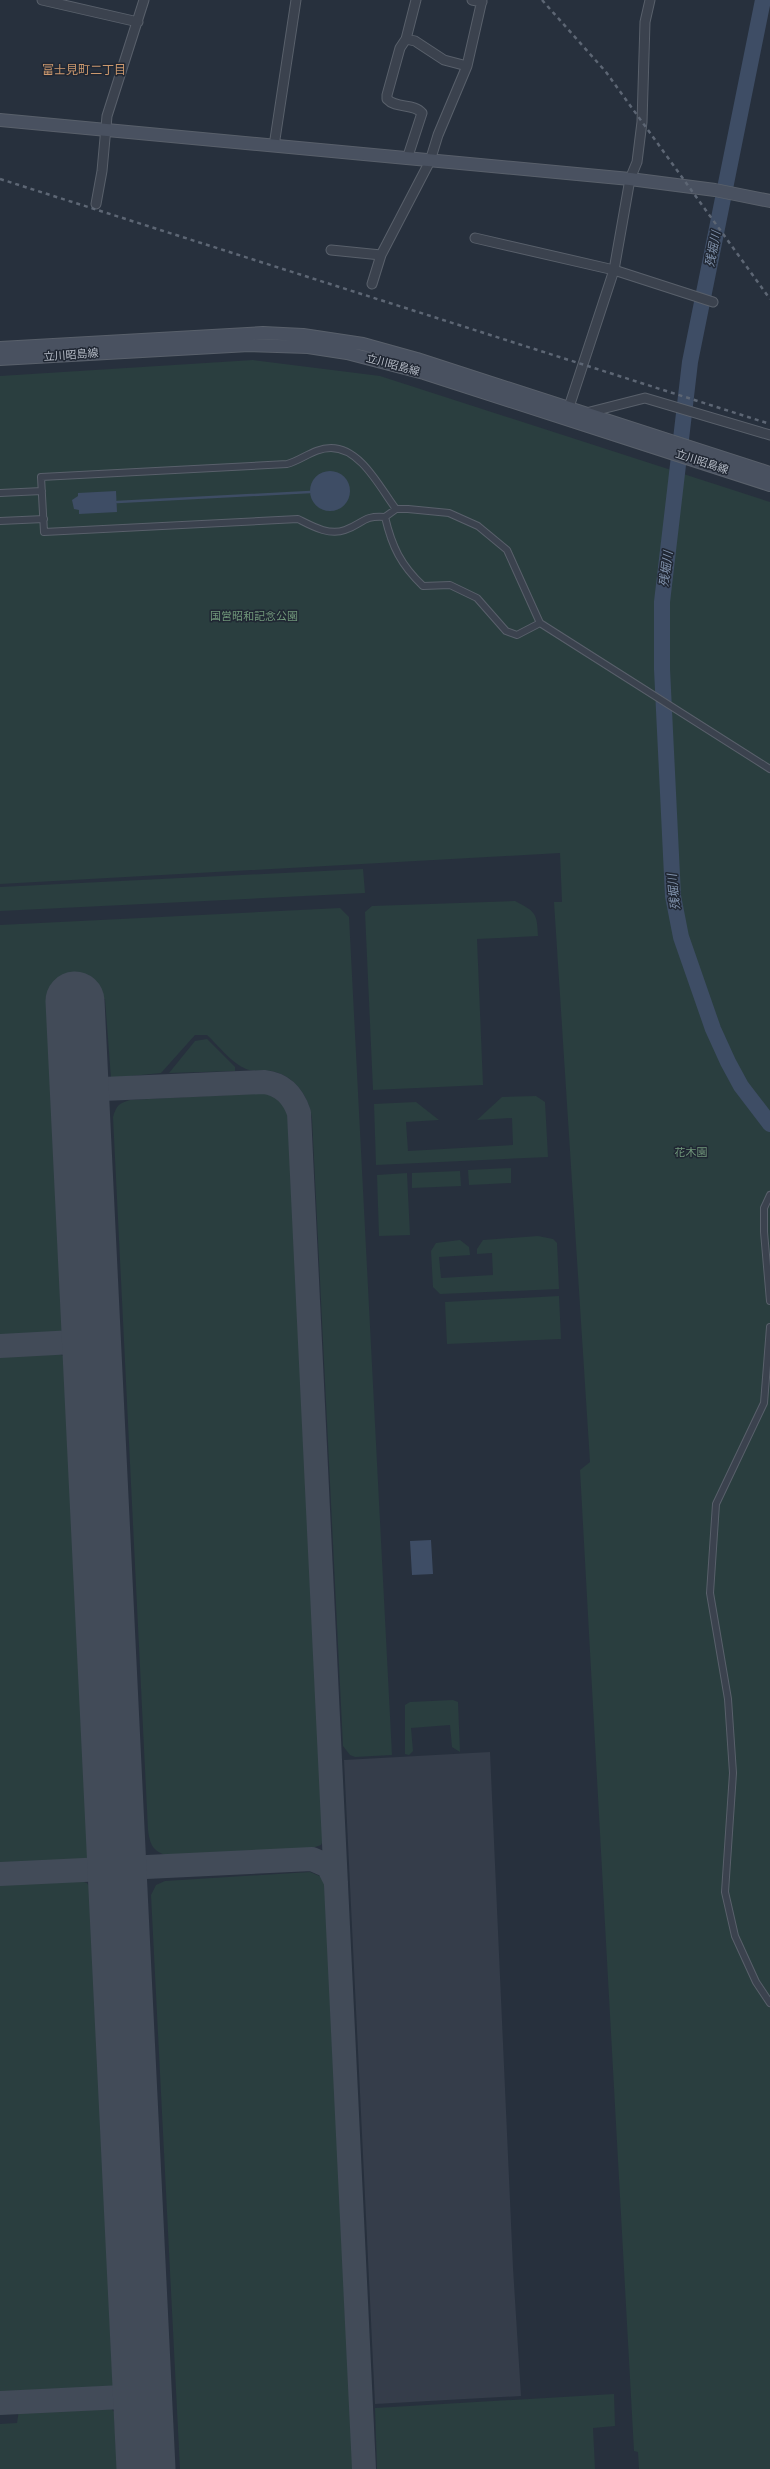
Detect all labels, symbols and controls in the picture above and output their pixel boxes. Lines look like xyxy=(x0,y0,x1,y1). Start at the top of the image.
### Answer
district label: 富士見町二丁目 xyxy=(42,63,126,77)
water label: 残堀川 xyxy=(703,228,724,268)
street label: 立川昭島線 xyxy=(43,347,99,363)
street label: 立川昭島線 xyxy=(365,352,421,378)
street label: 立川昭島線 xyxy=(674,447,730,477)
water label: 残堀川 xyxy=(657,548,675,588)
park label: 国営昭和記念公園 xyxy=(210,610,298,623)
water label: 残堀川 xyxy=(665,871,683,911)
park label: 花木園 xyxy=(675,1146,708,1159)

